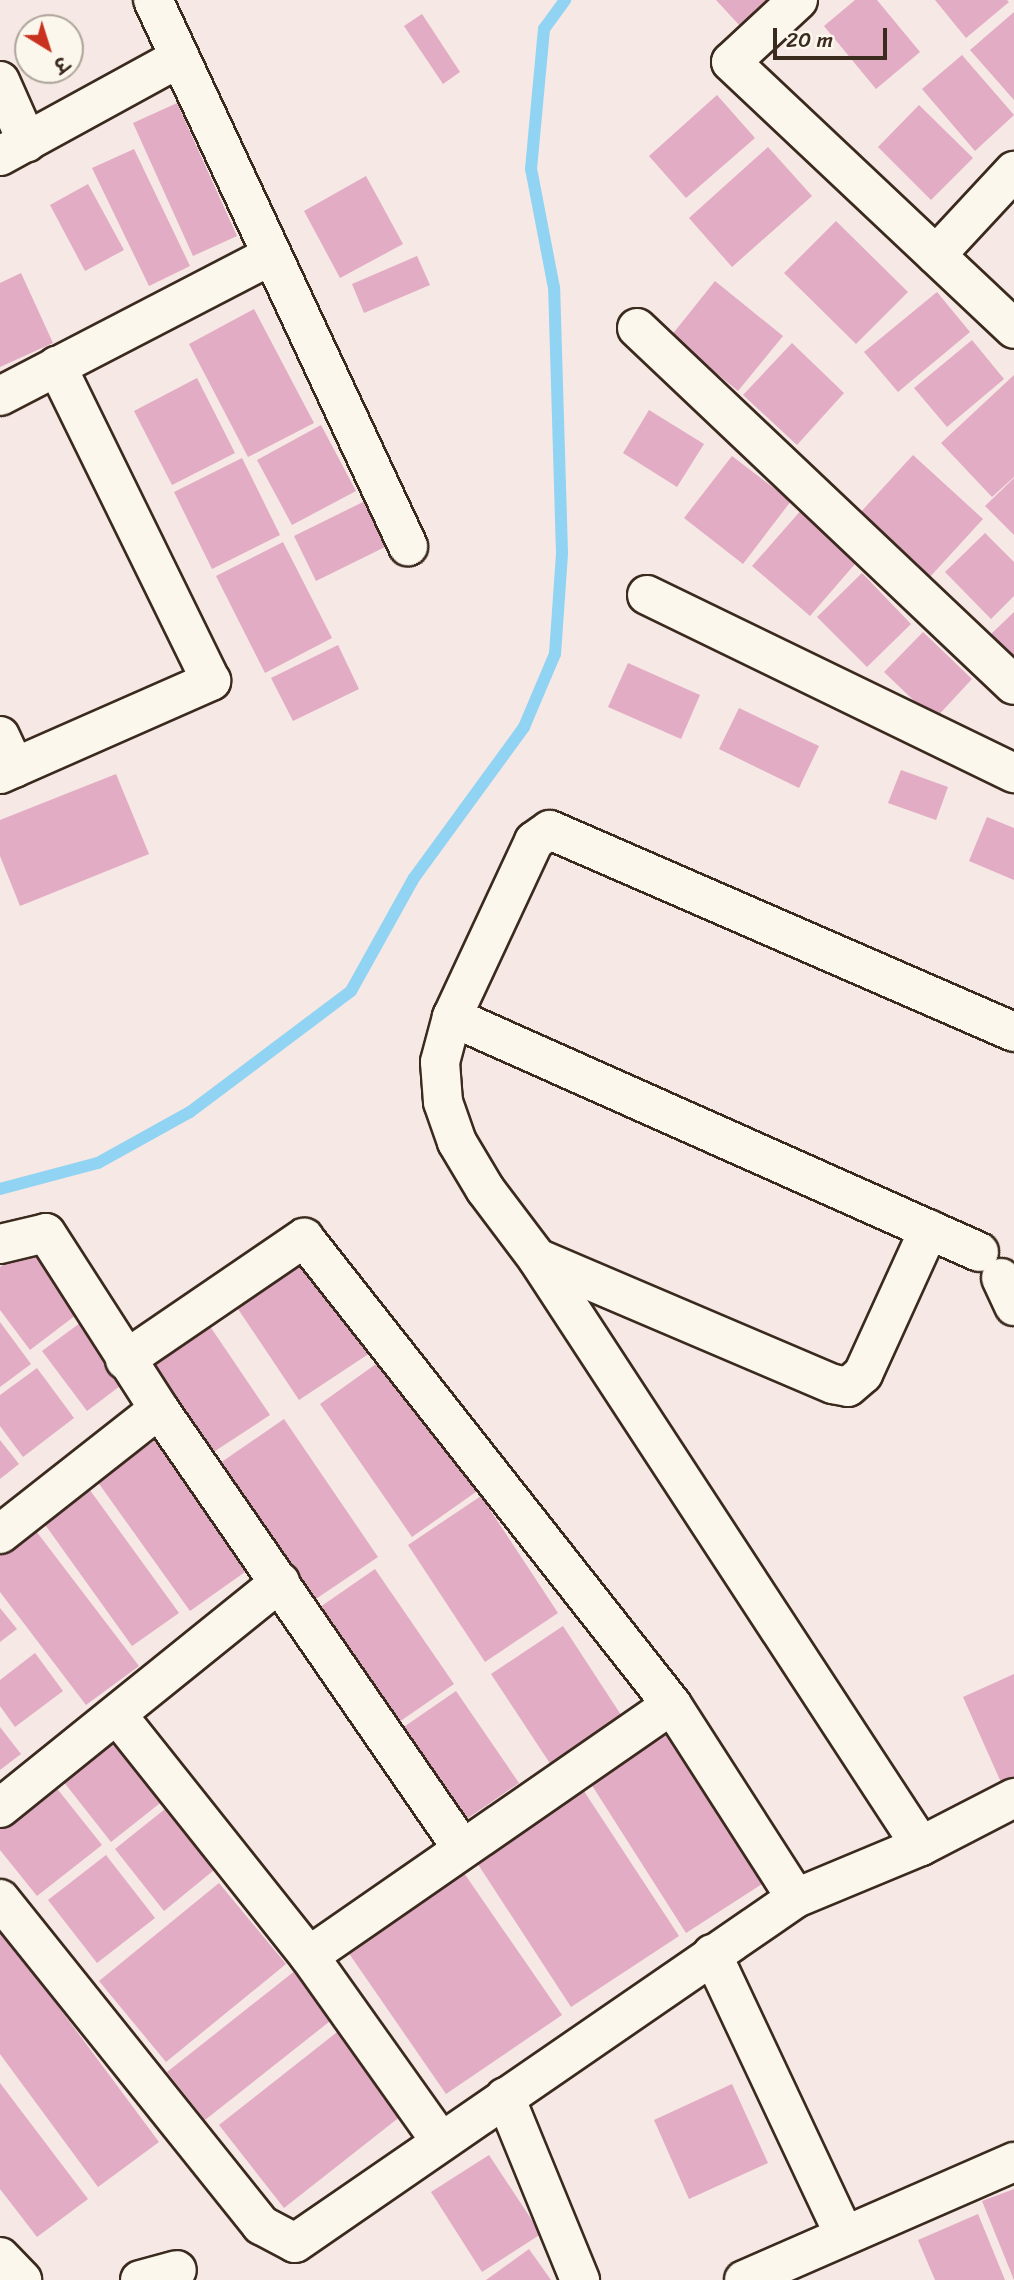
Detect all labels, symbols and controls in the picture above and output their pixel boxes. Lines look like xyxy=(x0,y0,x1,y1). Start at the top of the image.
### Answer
north arrow xyxy=(14,14,84,84)
scale bar xyxy=(776,14,890,58)
text: 20 m xyxy=(786,21,833,59)
text: उ xyxy=(46,47,76,81)

